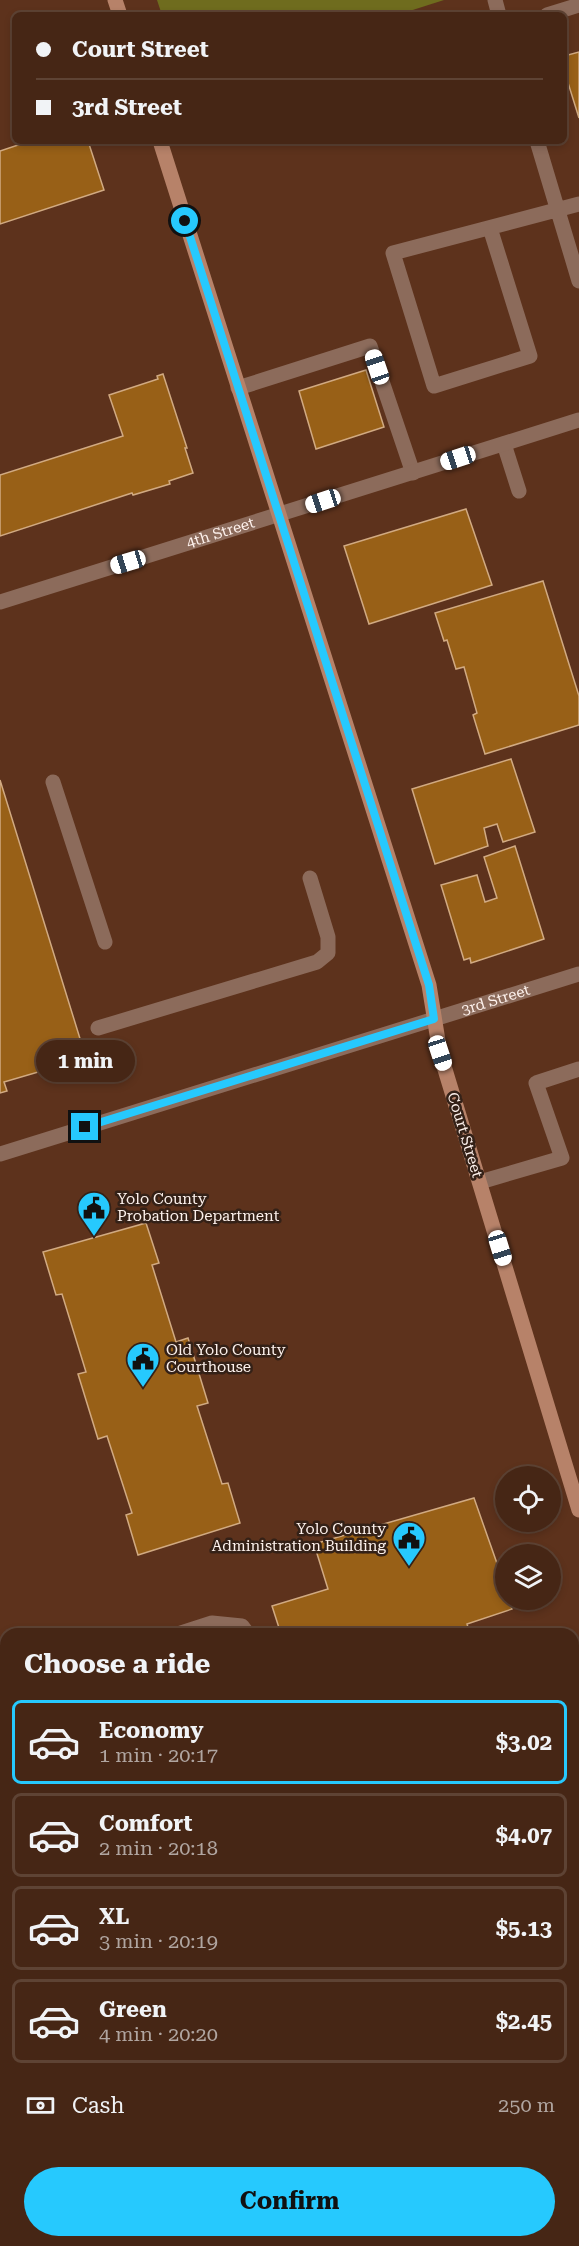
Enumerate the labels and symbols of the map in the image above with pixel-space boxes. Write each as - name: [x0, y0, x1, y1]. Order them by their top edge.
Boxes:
- route start: [171, 207, 198, 234]
- car: [363, 347, 391, 387]
- car: [438, 444, 478, 472]
- car: [303, 487, 343, 515]
- street label: 4th Street: [184, 513, 257, 552]
- car: [108, 548, 148, 576]
- street label: 3rd Street: [459, 981, 533, 1019]
- car: [426, 1033, 454, 1073]
- callout: 1 min: [36, 1040, 134, 1082]
- street label: Court Street: [443, 1090, 487, 1180]
- route end: [71, 1113, 98, 1140]
- public building icon: Yolo County Probation Department: [76, 1190, 112, 1237]
- place label: Yolo County Probation Department: [117, 1190, 280, 1225]
- car: [486, 1228, 514, 1268]
- public building icon: Old Yolo County Courthouse: [125, 1341, 161, 1388]
- place label: Old Yolo County Courthouse: [166, 1341, 286, 1376]
- place label: Yolo County Administration Building: [212, 1520, 386, 1555]
- public building icon: Yolo County Administration Building: [391, 1520, 427, 1567]

